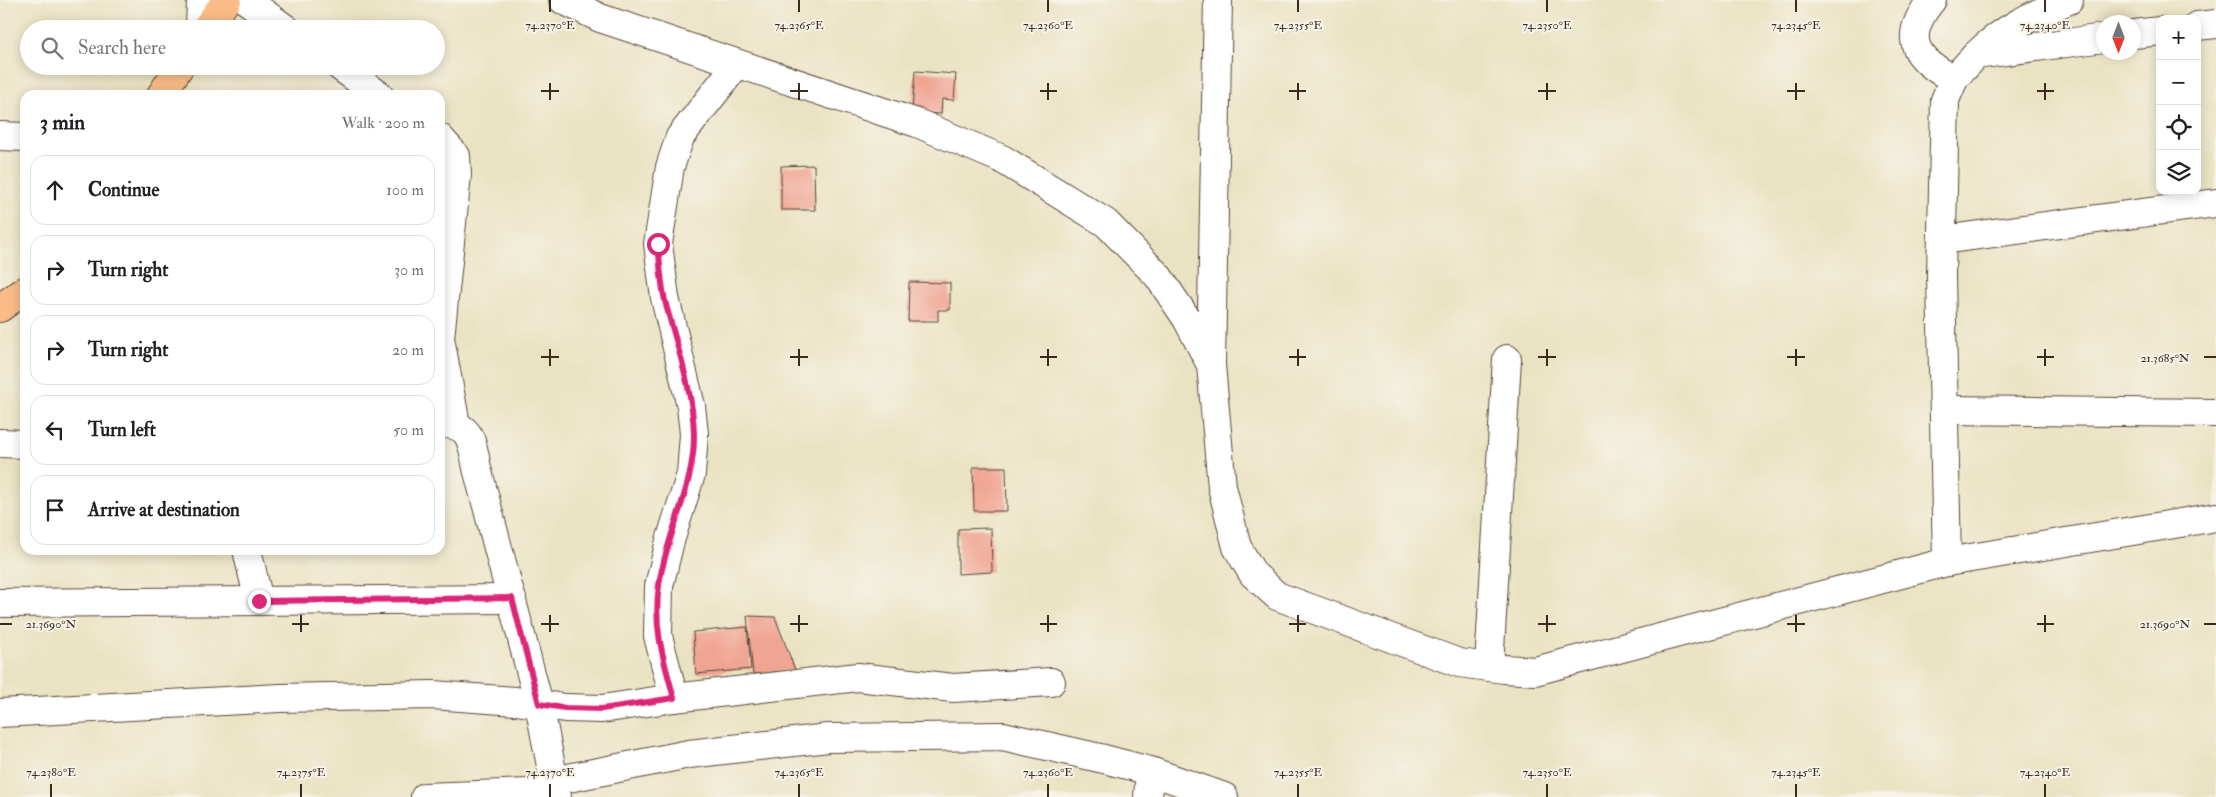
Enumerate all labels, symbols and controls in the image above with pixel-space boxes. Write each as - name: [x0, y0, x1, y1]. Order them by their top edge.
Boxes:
- north arrow: [2096, 15, 2141, 60]
- map controls: [2156, 15, 2201, 195]
- button: +: [2156, 15, 2201, 60]
- text: 74.2370°E: [525, 18, 575, 33]
- text: 74.2365°E: [774, 18, 824, 33]
- text: 74.2360°E: [1023, 18, 1073, 33]
- text: 74.2355°E: [1274, 18, 1323, 33]
- text: 74.2350°E: [1522, 18, 1572, 33]
- text: 74.2345°E: [1771, 18, 1821, 33]
- text: 74.2340°E: [2020, 18, 2071, 33]
- search box: [20, 20, 445, 75]
- icon: search: [38, 34, 66, 62]
- text: Search here: [78, 36, 166, 60]
- button: −: [2156, 60, 2201, 105]
- button: locate: [2156, 105, 2201, 150]
- text: 3 min: [40, 109, 85, 136]
- text: Walk · 200 m: [342, 113, 425, 133]
- button: layers: [2156, 150, 2201, 195]
- icon: ahead: [41, 176, 69, 204]
- text: Continue: [88, 178, 159, 202]
- text: 100 m: [386, 180, 424, 200]
- route start: [647, 233, 670, 256]
- icon: right: [41, 256, 69, 284]
- text: Turn right: [88, 258, 168, 282]
- text: 30 m: [394, 260, 424, 280]
- icon: right: [41, 336, 69, 364]
- text: Turn right: [88, 338, 168, 362]
- text: 20 m: [392, 340, 424, 360]
- text: 21.3685°N: [2140, 351, 2190, 366]
- icon: left: [41, 416, 69, 444]
- text: Turn left: [88, 418, 156, 442]
- text: 50 m: [393, 420, 424, 440]
- icon: arrive: [41, 496, 69, 524]
- text: Arrive at destination: [88, 498, 240, 522]
- route end: [248, 590, 271, 613]
- text: 21.3690°N: [26, 617, 77, 632]
- text: 21.3690°N: [2140, 617, 2191, 632]
- text: 74.2380°E: [26, 765, 76, 780]
- text: 74.2375°E: [277, 765, 326, 780]
- text: 74.2370°E: [525, 765, 575, 780]
- text: 74.2365°E: [774, 765, 824, 780]
- text: 74.2360°E: [1023, 765, 1073, 780]
- text: 74.2355°E: [1274, 765, 1323, 780]
- text: 74.2350°E: [1522, 765, 1572, 780]
- text: 74.2345°E: [1771, 765, 1821, 780]
- text: 74.2340°E: [2020, 765, 2071, 780]

